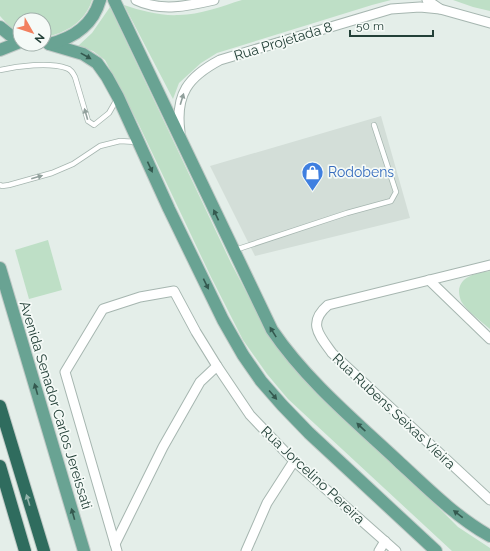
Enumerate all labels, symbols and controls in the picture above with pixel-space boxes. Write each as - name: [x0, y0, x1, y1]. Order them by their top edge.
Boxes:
- north arrow: [12, 12, 52, 52]
- scale bar: [350, 12, 433, 38]
- street label: Rua Projetada 8: [232, 18, 334, 64]
- text: 50 m: [356, 19, 384, 33]
- text: N: [32, 31, 47, 45]
- one-way arrow: [80, 53, 92, 59]
- one-way arrow: [179, 92, 185, 104]
- one-way arrow: [83, 107, 89, 119]
- shop icon: Rodobens: [300, 159, 326, 192]
- one-way arrow: [147, 161, 153, 172]
- place label: Rodobens: [328, 164, 394, 180]
- one-way arrow: [32, 174, 44, 180]
- one-way arrow: [213, 209, 219, 221]
- one-way arrow: [203, 278, 209, 290]
- street label: Avenida Senador Carlos Jereissati: [17, 299, 95, 511]
- one-way arrow: [270, 326, 277, 338]
- street label: Rua Rubens Seixas Vieira: [329, 350, 459, 472]
- one-way arrow: [33, 383, 39, 395]
- one-way arrow: [268, 390, 277, 399]
- one-way arrow: [356, 422, 366, 432]
- street label: Rua Jorcelino Pereira: [258, 423, 368, 527]
- one-way arrow: [25, 494, 31, 506]
- one-way arrow: [70, 507, 76, 519]
- one-way arrow: [453, 509, 464, 518]

